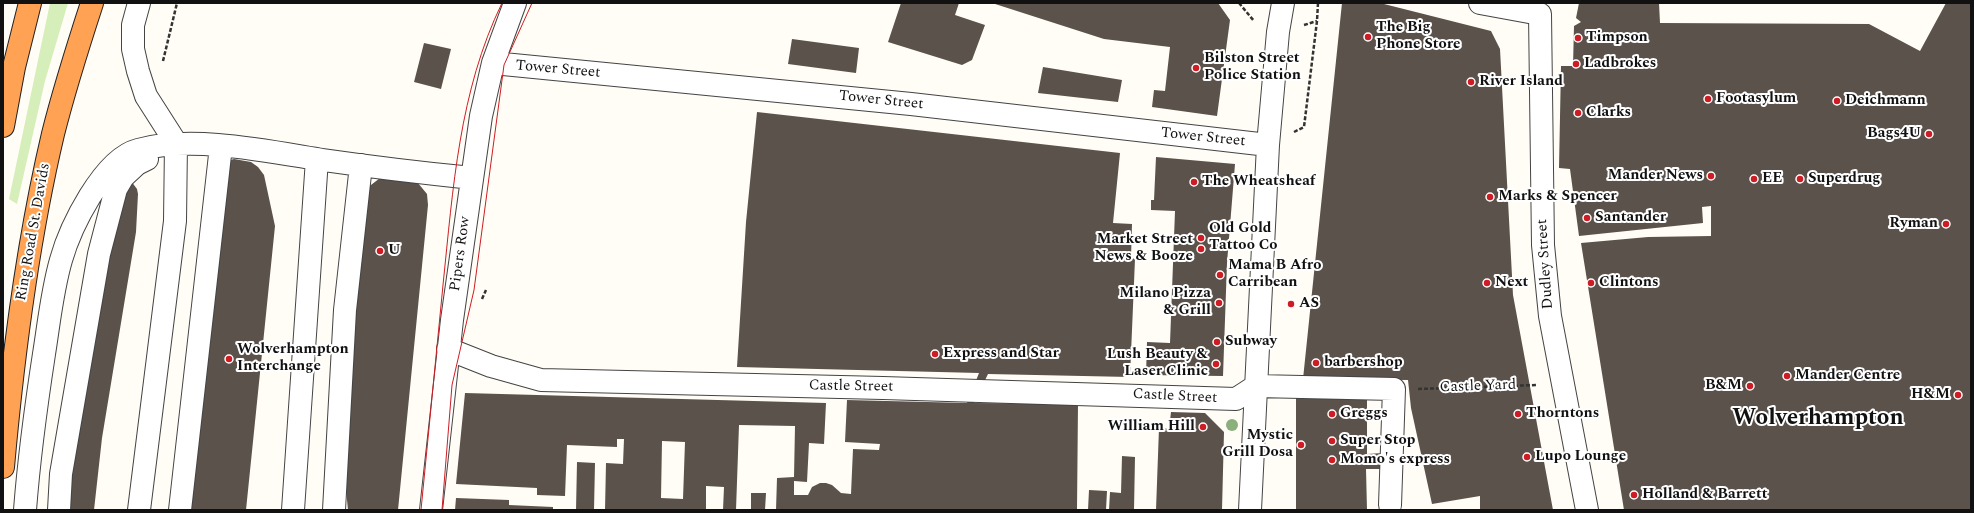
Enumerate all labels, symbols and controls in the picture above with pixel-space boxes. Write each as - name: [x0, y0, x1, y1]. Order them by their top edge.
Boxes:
- place label: The Big Phone Store: [1376, 19, 1461, 54]
- place label: Timpson: [1586, 29, 1648, 47]
- marker: The Big Phone Store: [1363, 32, 1373, 42]
- marker: Timpson: [1573, 33, 1583, 43]
- place label: Bilston Street Police Station: [1204, 50, 1301, 85]
- place label: Ladbrokes: [1584, 55, 1656, 73]
- street label: Tower Street: [515, 57, 601, 83]
- marker: Ladbrokes: [1571, 59, 1581, 69]
- marker: Bilston Street Police Station: [1191, 63, 1201, 73]
- place label: River Island: [1479, 73, 1563, 91]
- marker: River Island: [1466, 77, 1476, 87]
- street label: Tower Street: [838, 88, 924, 114]
- place label: Footasylum: [1716, 90, 1796, 108]
- place label: Deichmann: [1845, 92, 1926, 110]
- marker: Footasylum: [1703, 94, 1713, 104]
- marker: Deichmann: [1832, 96, 1842, 106]
- place label: Clarks: [1586, 104, 1631, 122]
- marker: Clarks: [1573, 108, 1583, 118]
- street label: Tower Street: [1160, 125, 1246, 151]
- place label: Bags4U: [1867, 125, 1921, 143]
- marker: Bags4U: [1924, 129, 1934, 139]
- street label: Ring Road St. Davids: [13, 162, 55, 302]
- place label: Mander News: [1608, 167, 1703, 185]
- place label: EE: [1762, 170, 1782, 188]
- place label: Superdrug: [1808, 170, 1880, 188]
- marker: Mander News: [1706, 171, 1716, 181]
- place label: The Wheatsheaf: [1202, 173, 1315, 191]
- marker: EE: [1749, 174, 1759, 184]
- marker: Superdrug: [1795, 174, 1805, 184]
- marker: The Wheatsheaf: [1189, 177, 1199, 187]
- place label: Marks & Spencer: [1498, 188, 1617, 206]
- marker: Marks & Spencer: [1485, 192, 1495, 202]
- place label: Santander: [1595, 209, 1666, 227]
- marker: Santander: [1582, 213, 1592, 223]
- street label: Pipers Row: [447, 215, 475, 293]
- place label: Ryman: [1889, 215, 1938, 233]
- street label: Dudley Street: [1534, 218, 1558, 310]
- marker: Ryman: [1941, 219, 1951, 229]
- place label: Old Gold Tattoo Co: [1209, 220, 1278, 255]
- place label: Market Street News & Booze: [1095, 231, 1193, 266]
- marker: Old Gold Tattoo Co: [1196, 233, 1206, 243]
- place label: U: [388, 242, 401, 260]
- marker: Market Street News & Booze: [1196, 244, 1206, 254]
- marker: U: [375, 246, 385, 256]
- place label: Mama B Afro Carribean: [1228, 257, 1321, 292]
- marker: Mama B Afro Carribean: [1215, 270, 1225, 280]
- place label: Next: [1495, 274, 1528, 292]
- place label: Clintons: [1599, 274, 1659, 292]
- marker: Next: [1482, 278, 1492, 288]
- marker: Clintons: [1586, 278, 1596, 288]
- place label: Milano Pizza & Grill: [1119, 285, 1211, 320]
- place label: AS: [1299, 295, 1319, 313]
- marker: Milano Pizza & Grill: [1214, 298, 1224, 308]
- marker: AS: [1286, 299, 1296, 309]
- place label: Subway: [1225, 333, 1277, 351]
- marker: Subway: [1212, 337, 1222, 347]
- place label: Wolverhampton Interchange: [237, 341, 349, 376]
- place label: Express and Star: [943, 345, 1059, 363]
- place label: Lush Beauty & Laser Clinic: [1107, 346, 1208, 381]
- marker: Express and Star: [930, 349, 940, 359]
- marker: Wolverhampton Interchange: [224, 354, 234, 364]
- place label: barbershop: [1324, 354, 1402, 372]
- marker: barbershop: [1311, 358, 1321, 368]
- marker: Lush Beauty & Laser Clinic: [1211, 359, 1221, 369]
- place label: Mander Centre: [1795, 367, 1900, 385]
- marker: Mander Centre: [1782, 371, 1792, 381]
- street label: Castle Street: [809, 377, 893, 397]
- street label: Castle Yard: [1439, 377, 1517, 397]
- place label: B&M: [1705, 377, 1742, 395]
- marker: B&M: [1745, 381, 1755, 391]
- street label: Castle Street: [1132, 386, 1218, 408]
- place label: H&M: [1911, 386, 1950, 404]
- marker: H&M: [1953, 390, 1963, 400]
- place label: Greggs: [1340, 405, 1388, 423]
- place label: Thorntons: [1526, 405, 1599, 423]
- district label: Wolverhampton: [1732, 405, 1904, 433]
- marker: Greggs: [1327, 409, 1337, 419]
- marker: Thorntons: [1513, 409, 1523, 419]
- place label: William Hill: [1107, 418, 1195, 436]
- marker: William Hill: [1198, 422, 1208, 432]
- place label: Mystic Grill Dosa: [1222, 427, 1293, 462]
- place label: Super Stop: [1340, 432, 1415, 450]
- marker: Super Stop: [1327, 436, 1337, 446]
- marker: Mystic Grill Dosa: [1296, 440, 1306, 450]
- place label: Lupo Lounge: [1535, 448, 1626, 466]
- place label: Momo's express: [1340, 451, 1450, 469]
- marker: Lupo Lounge: [1522, 452, 1532, 462]
- marker: Momo's express: [1327, 455, 1337, 465]
- place label: Holland & Barrett: [1642, 486, 1768, 504]
- marker: Holland & Barrett: [1629, 490, 1639, 500]

